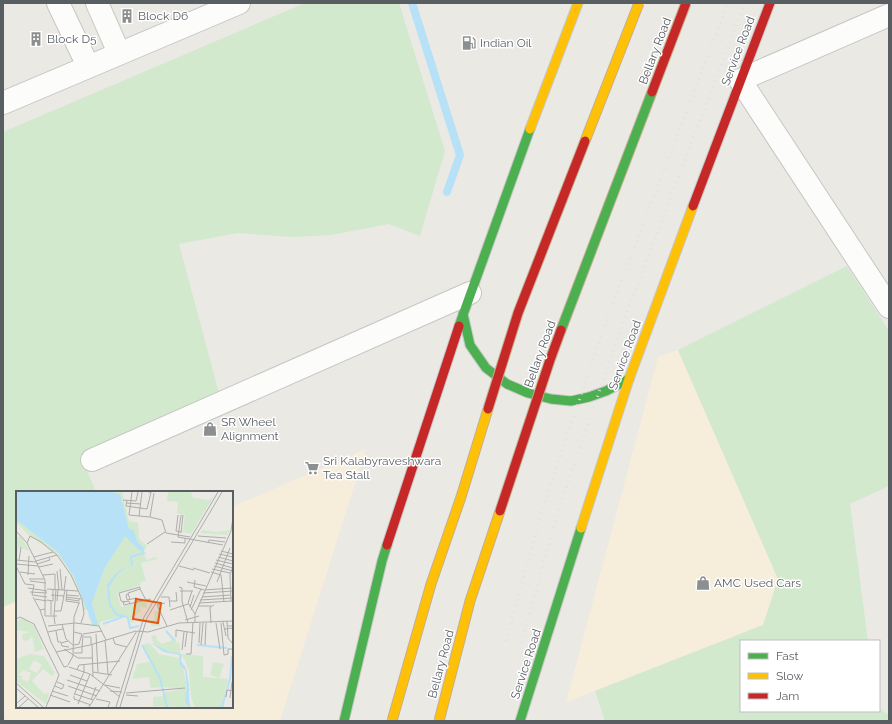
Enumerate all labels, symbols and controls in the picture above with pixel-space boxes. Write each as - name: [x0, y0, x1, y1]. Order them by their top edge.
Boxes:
- building icon: Block D6: [119, 8, 135, 24]
- place label: Block D6: [138, 9, 188, 23]
- street label: Service Road: [718, 14, 758, 88]
- street label: Bellary Road: [636, 16, 674, 86]
- building icon: Block D5: [28, 31, 44, 47]
- place label: Block D5: [47, 32, 97, 46]
- fuel station icon: Indian Oil: [461, 35, 477, 51]
- place label: Indian Oil: [480, 36, 532, 50]
- street label: Service Road: [606, 318, 644, 392]
- street label: Bellary Road: [521, 319, 559, 389]
- place label: SR Wheel Alignment: [221, 415, 278, 443]
- shop icon: SR Wheel Alignment: [202, 421, 218, 437]
- place label: Sri Kalabyraveshwara Tea Stall: [323, 454, 441, 482]
- supermarket icon: Sri Kalabyraveshwara Tea Stall: [304, 460, 320, 476]
- inset map: [16, 491, 233, 708]
- shop icon: AMC Used Cars: [695, 575, 711, 591]
- place label: AMC Used Cars: [714, 576, 801, 590]
- street label: Service Road: [508, 627, 544, 701]
- street label: Bellary Road: [425, 628, 457, 700]
- legend: [740, 640, 880, 712]
- text: Fast: [776, 649, 799, 663]
- text: Slow: [776, 669, 803, 683]
- text: Jam: [776, 689, 799, 703]

